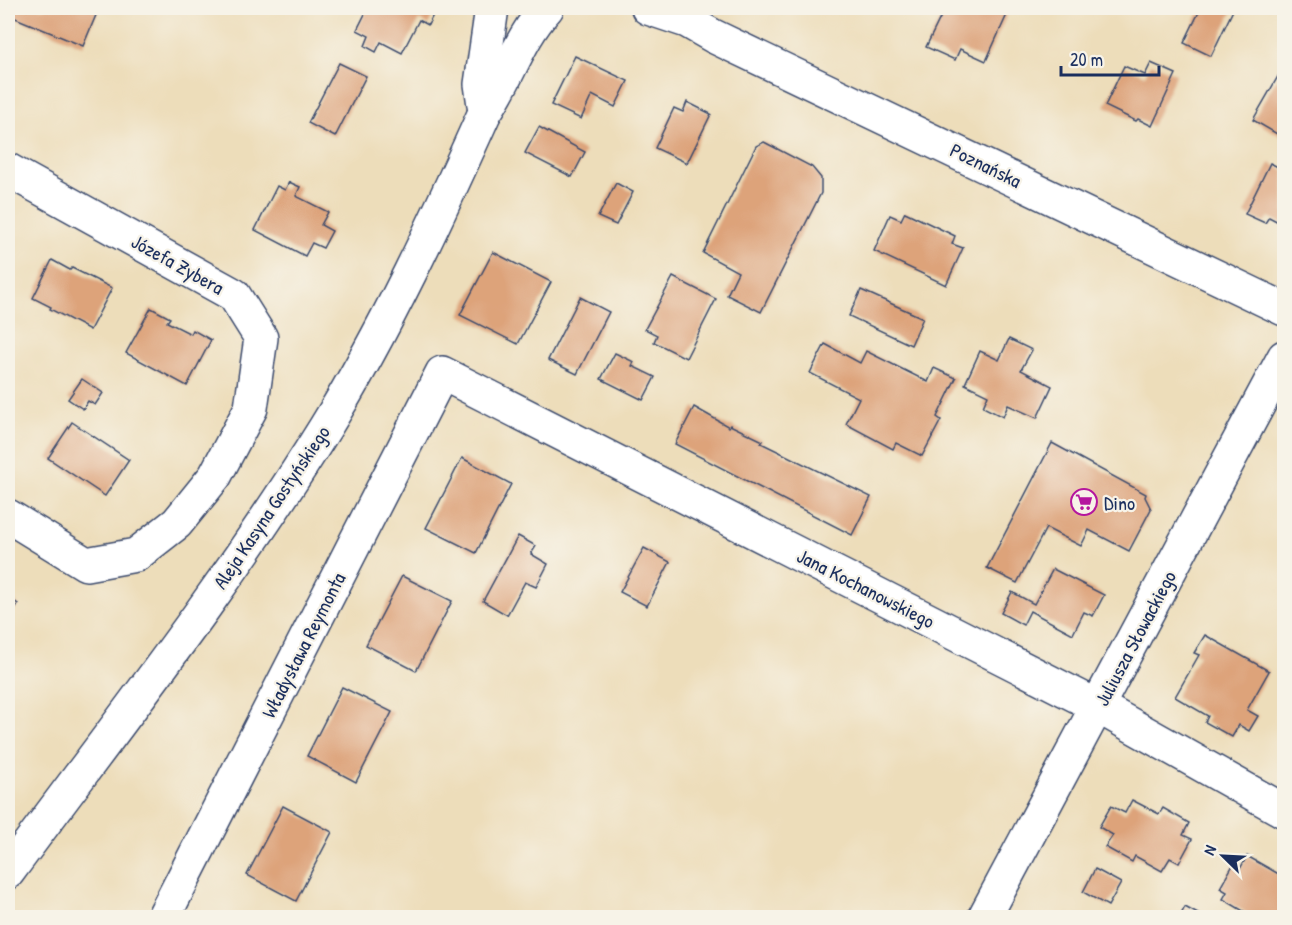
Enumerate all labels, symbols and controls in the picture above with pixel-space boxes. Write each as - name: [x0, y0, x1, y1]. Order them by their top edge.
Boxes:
- scale bar: [1061, 39, 1158, 77]
- text: 20 m: [1070, 47, 1103, 72]
- street label: Poznańska: [946, 136, 1026, 194]
- street label: Józefa Zybera: [127, 227, 229, 301]
- street label: Aleja Kasyna Gostyńskiego: [206, 420, 336, 594]
- supermarket icon: Dino: [1069, 487, 1099, 517]
- place label: Dino: [1104, 489, 1135, 516]
- street label: Jana Kochanowskiego: [793, 542, 939, 634]
- street label: Juliusza Słowackiego: [1088, 566, 1182, 710]
- street label: Władysława Reymonta: [255, 568, 351, 722]
- north arrow: [1193, 826, 1253, 886]
- text: N: [1198, 841, 1221, 858]

